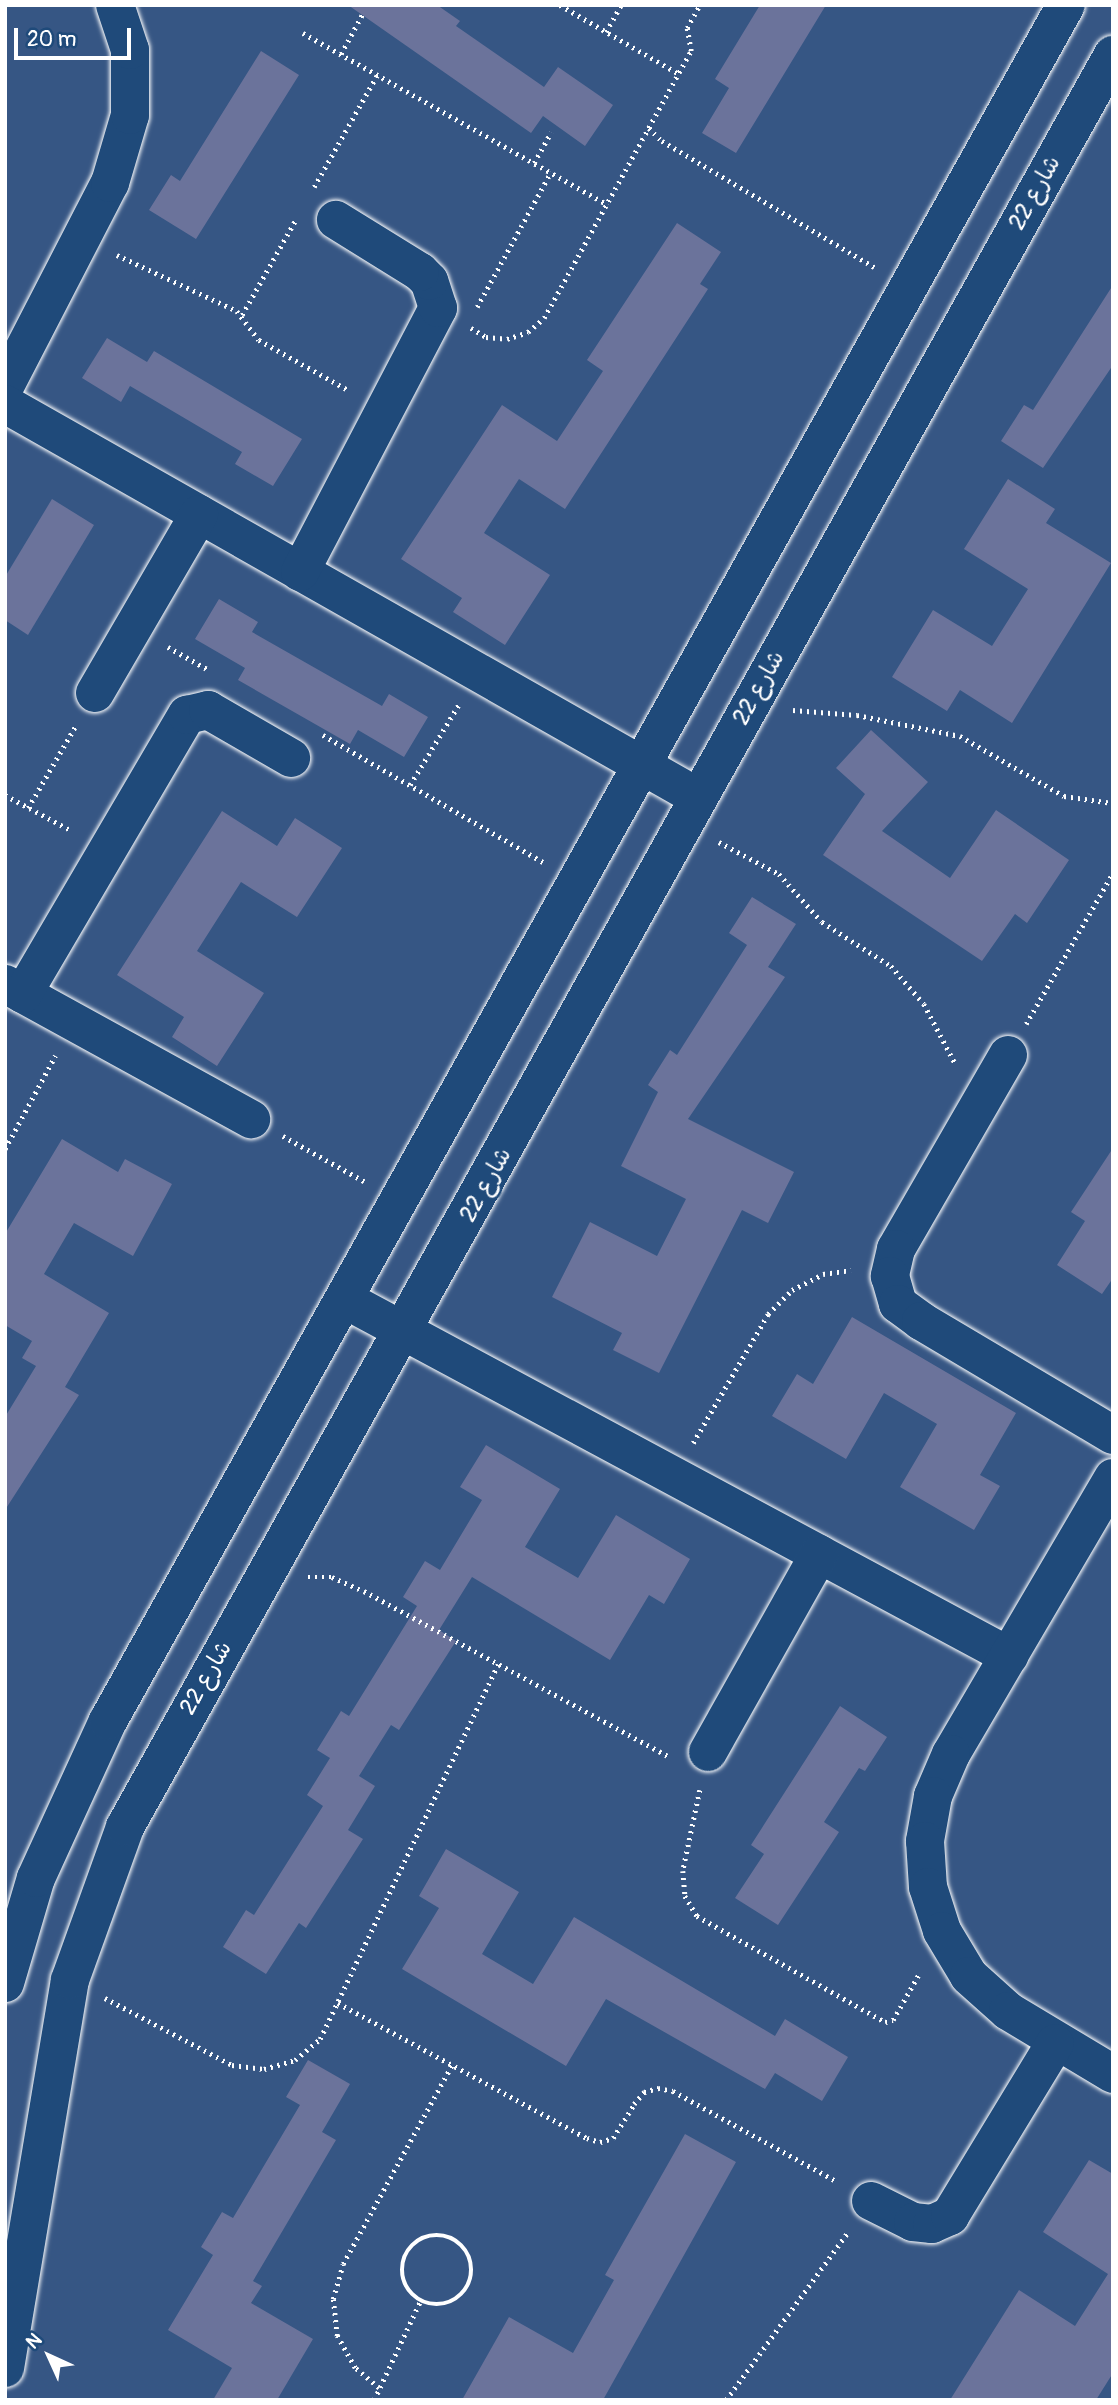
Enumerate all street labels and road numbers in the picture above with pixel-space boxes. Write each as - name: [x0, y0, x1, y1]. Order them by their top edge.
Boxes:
- street label: شارع 22: [1003, 151, 1067, 235]
- street label: شارع 22: [727, 646, 791, 730]
- street label: شارع 22: [454, 1143, 518, 1227]
- street label: شارع 22: [174, 1636, 238, 1720]

